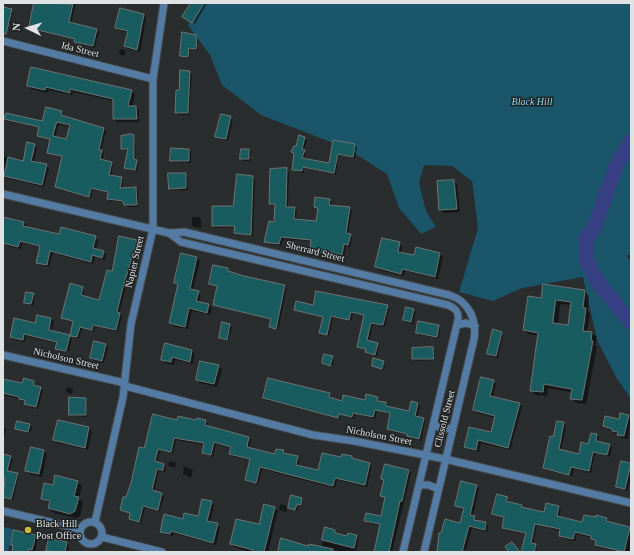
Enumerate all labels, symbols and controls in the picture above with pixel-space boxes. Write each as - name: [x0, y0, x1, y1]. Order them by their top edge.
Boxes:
- north arrow: [8, 8, 48, 48]
- text: N: [10, 22, 22, 31]
- street label: Ida Street: [60, 40, 100, 60]
- park label: Black Hill: [512, 96, 552, 108]
- street label: Napier Street: [123, 235, 147, 289]
- street label: Sherrard Street: [284, 239, 346, 265]
- street label: Nicholson Street: [32, 346, 100, 372]
- street label: Clissold Street: [432, 389, 458, 449]
- street label: Nicholson Street: [345, 424, 413, 448]
- place label: Black Hill Post Office: [36, 518, 81, 542]
- marker: Black Hill Post Office: [23, 525, 33, 535]

